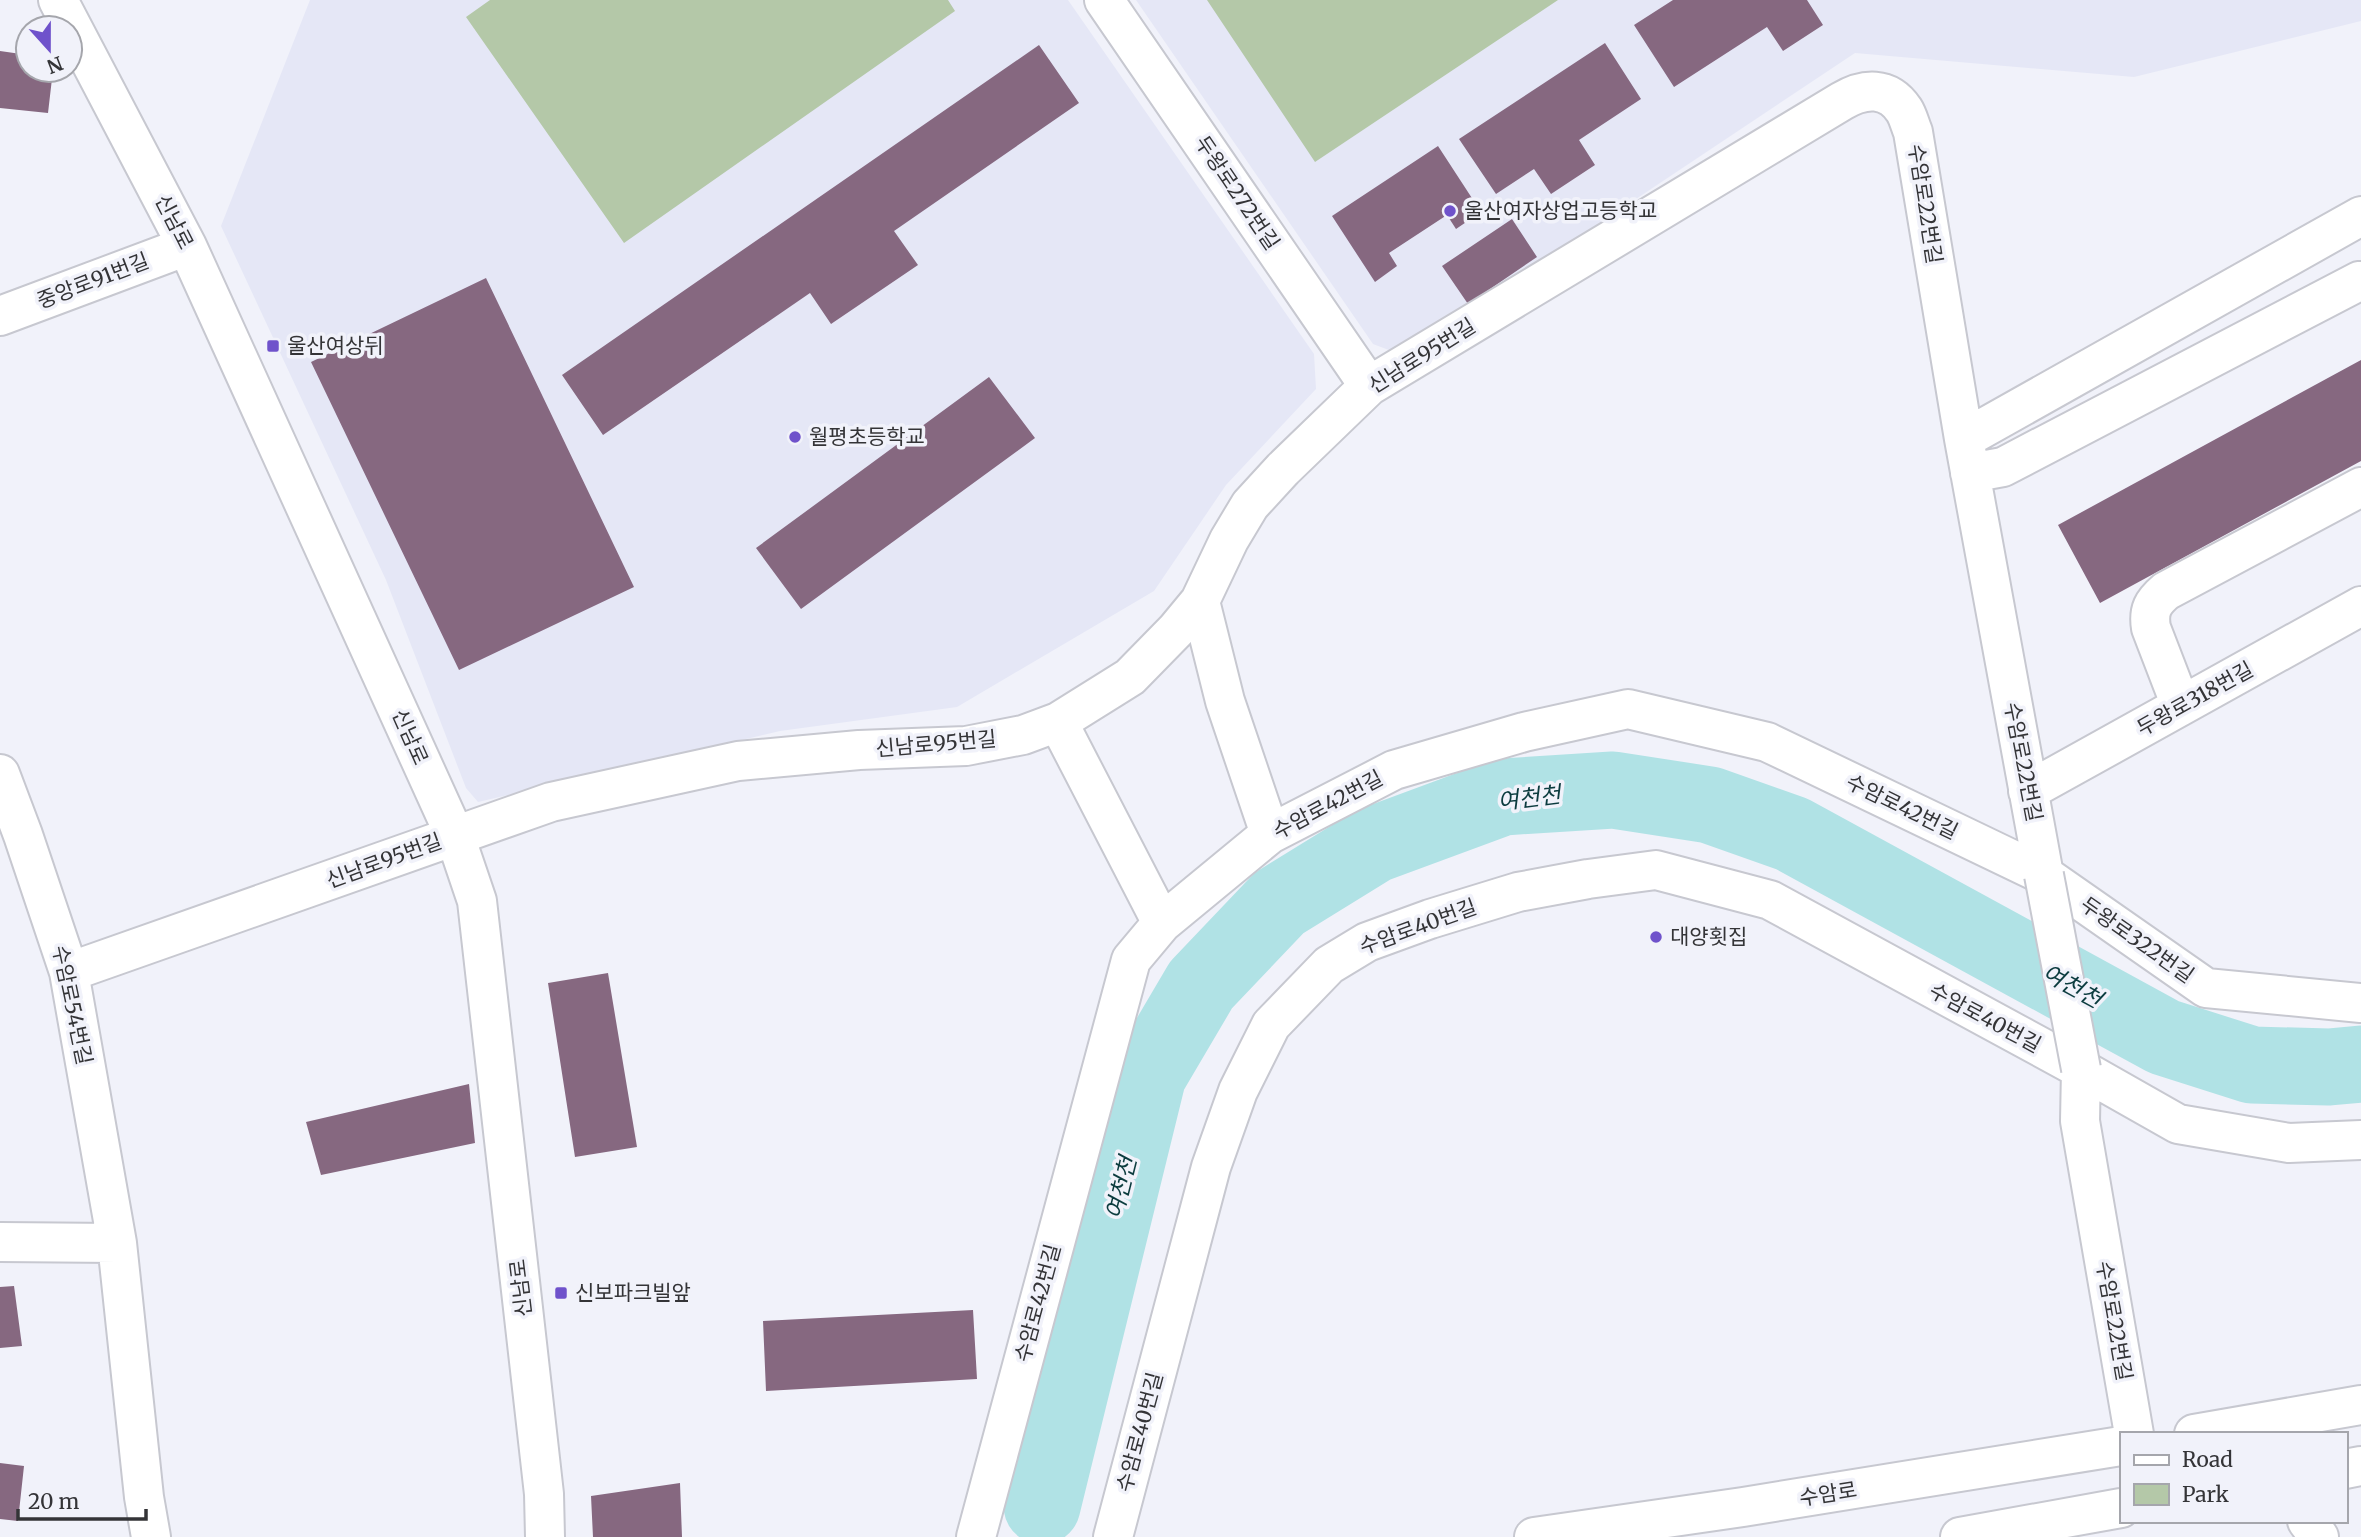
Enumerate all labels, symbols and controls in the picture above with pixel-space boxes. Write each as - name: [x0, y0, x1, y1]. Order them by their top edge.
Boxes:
- north arrow: [14, 14, 84, 84]
- text: N: [44, 51, 66, 79]
- street label: 두왕로272번길: [1189, 130, 1286, 255]
- street label: 수암로22번길: [1903, 142, 1948, 266]
- street label: 신남로: [149, 190, 200, 254]
- place label: 울산여자상업고등학교: [1464, 197, 1657, 224]
- marker: 울산여자상업고등학교: [1442, 203, 1458, 219]
- street label: 중앙로91번길: [33, 247, 153, 314]
- street label: 신남로95번길: [1363, 312, 1480, 399]
- place label: 울산여상뒤: [287, 332, 384, 359]
- marker: 울산여상뒤: [265, 338, 281, 354]
- place label: 월평초등학교: [809, 423, 925, 450]
- marker: 월평초등학교: [787, 429, 803, 445]
- street label: 두왕로318번길: [2132, 655, 2258, 742]
- street label: 수암로22번길: [1999, 700, 2048, 824]
- street label: 신남로: [386, 705, 435, 769]
- street label: 신남로95번길: [874, 725, 997, 762]
- street label: 수암로42번길: [1268, 764, 1388, 845]
- street label: 수암로42번길: [1842, 768, 1963, 845]
- water label: 여천천: [1496, 779, 1565, 816]
- street label: 신남로95번길: [322, 827, 445, 894]
- street label: 두왕로322번길: [2075, 891, 2199, 989]
- street label: 수암로40번길: [1356, 893, 1480, 960]
- place label: 대양횟집: [1670, 923, 1747, 950]
- marker: 대양횟집: [1648, 929, 1664, 945]
- street label: 수암로54번길: [47, 943, 98, 1067]
- water label: 여천천: [2037, 957, 2110, 1015]
- street label: 수암로40번길: [1925, 977, 2046, 1058]
- water label: 여천천: [1099, 1151, 1143, 1222]
- street label: 수암로42번길: [1009, 1241, 1066, 1365]
- street label: 신남로: [504, 1258, 537, 1318]
- street label: 수암로22번길: [2091, 1259, 2138, 1383]
- place label: 신보파크빌앞: [575, 1279, 691, 1306]
- marker: 신보파크빌앞: [553, 1285, 569, 1301]
- street label: 수암로40번길: [1111, 1369, 1168, 1495]
- legend: [2120, 1432, 2347, 1523]
- text: Road: [2182, 1446, 2233, 1473]
- street label: 수암로: [1797, 1476, 1859, 1511]
- scale bar: [18, 1478, 145, 1522]
- text: Park: [2182, 1481, 2229, 1508]
- text: 20 m: [28, 1488, 80, 1515]

